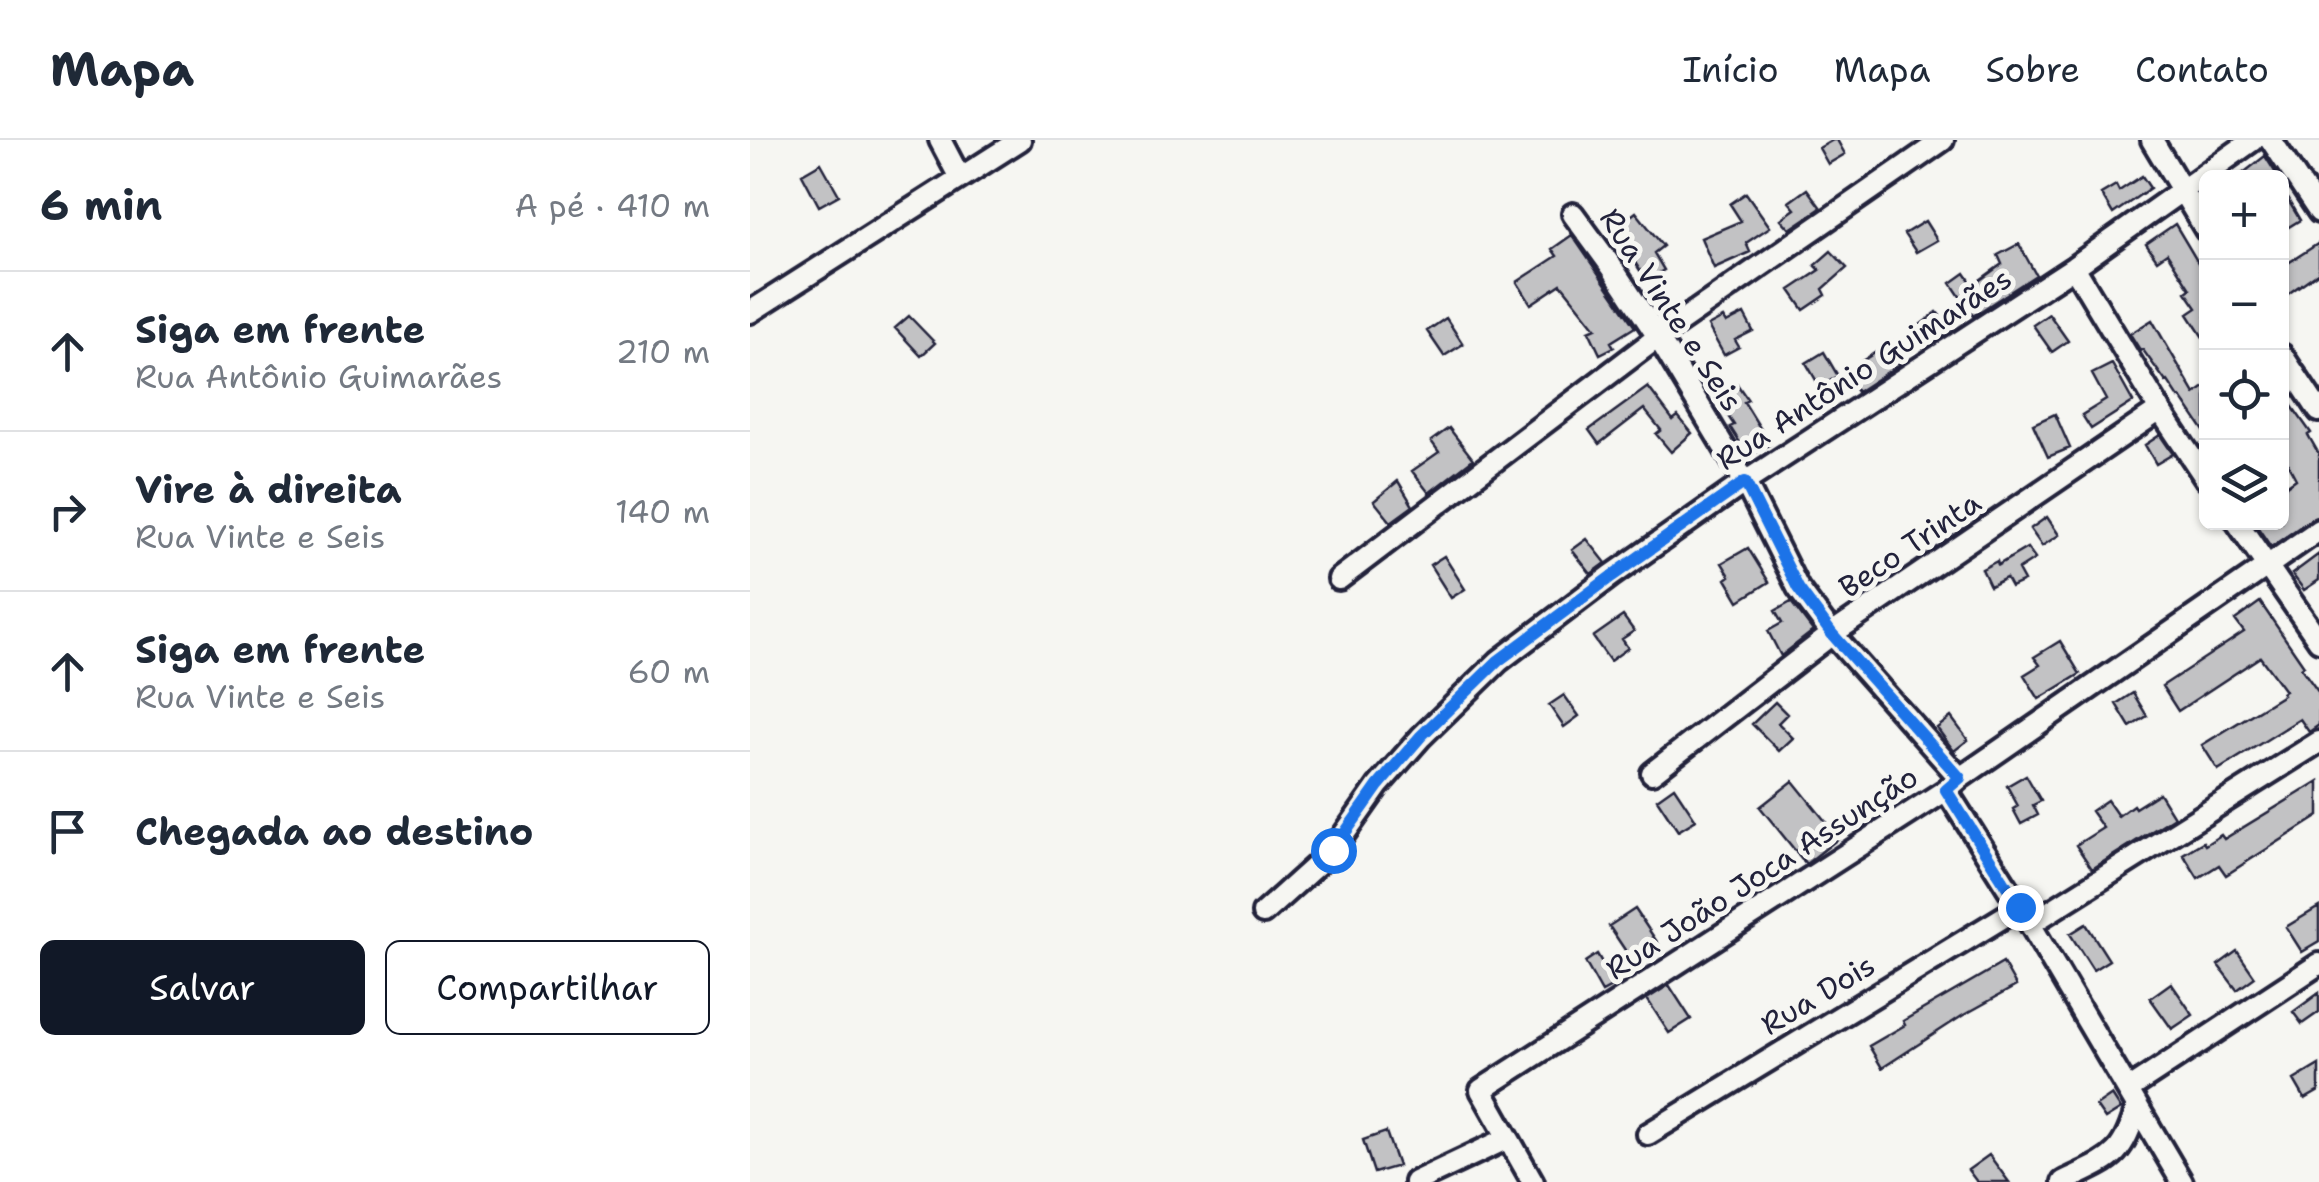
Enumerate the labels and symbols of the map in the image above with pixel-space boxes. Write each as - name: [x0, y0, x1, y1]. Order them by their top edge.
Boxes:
- street label: Rua Vinte e Seis: [1590, 200, 1753, 419]
- street label: Rua Antônio Guimarães: [1708, 258, 2019, 480]
- street label: Beco Trinta: [1831, 482, 1989, 607]
- street label: Rua João Joca Assunção: [1598, 756, 1926, 989]
- route start: [1311, 828, 1357, 874]
- route end: [1998, 885, 2044, 931]
- street label: Rua Dois: [1753, 945, 1882, 1045]

